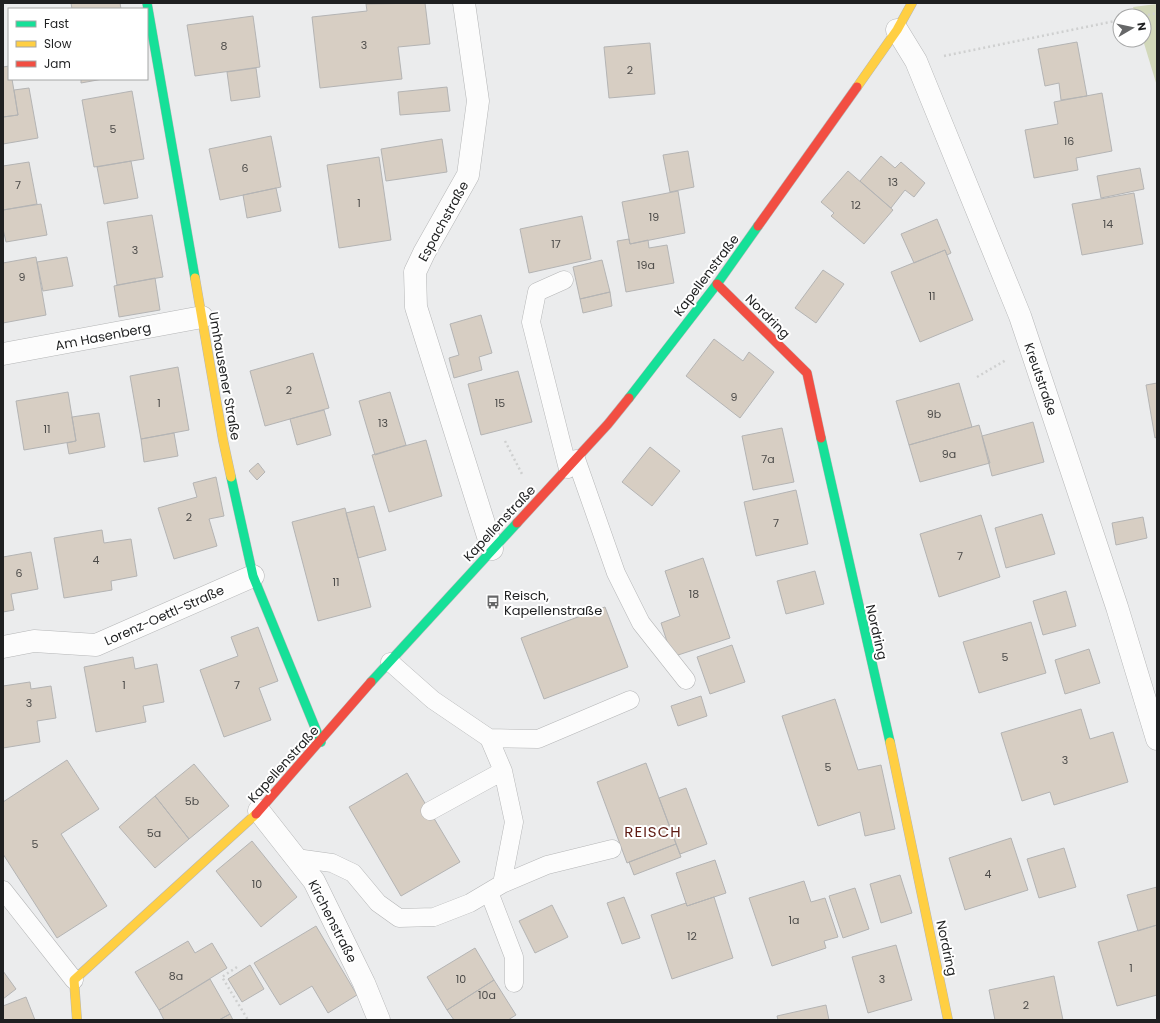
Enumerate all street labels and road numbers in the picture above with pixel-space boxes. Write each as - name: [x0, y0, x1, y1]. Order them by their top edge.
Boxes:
- street label: Espachstraße: [413, 178, 473, 265]
- street label: Kapellenstraße: [669, 230, 744, 320]
- street label: Nordring: [741, 290, 794, 343]
- street label: Umhausener Straße: [204, 310, 245, 442]
- street label: Am Hasenberg: [54, 318, 153, 355]
- street label: Kreutstraße: [1019, 340, 1062, 418]
- street label: Kapellenstraße: [459, 481, 540, 566]
- street label: Lorenz-Oettl-Straße: [101, 580, 227, 650]
- street label: Nordring: [861, 603, 892, 662]
- street label: Kapellenstraße: [243, 721, 323, 807]
- street label: Kirchenstraße: [304, 877, 362, 966]
- street label: Nordring: [931, 919, 962, 978]

